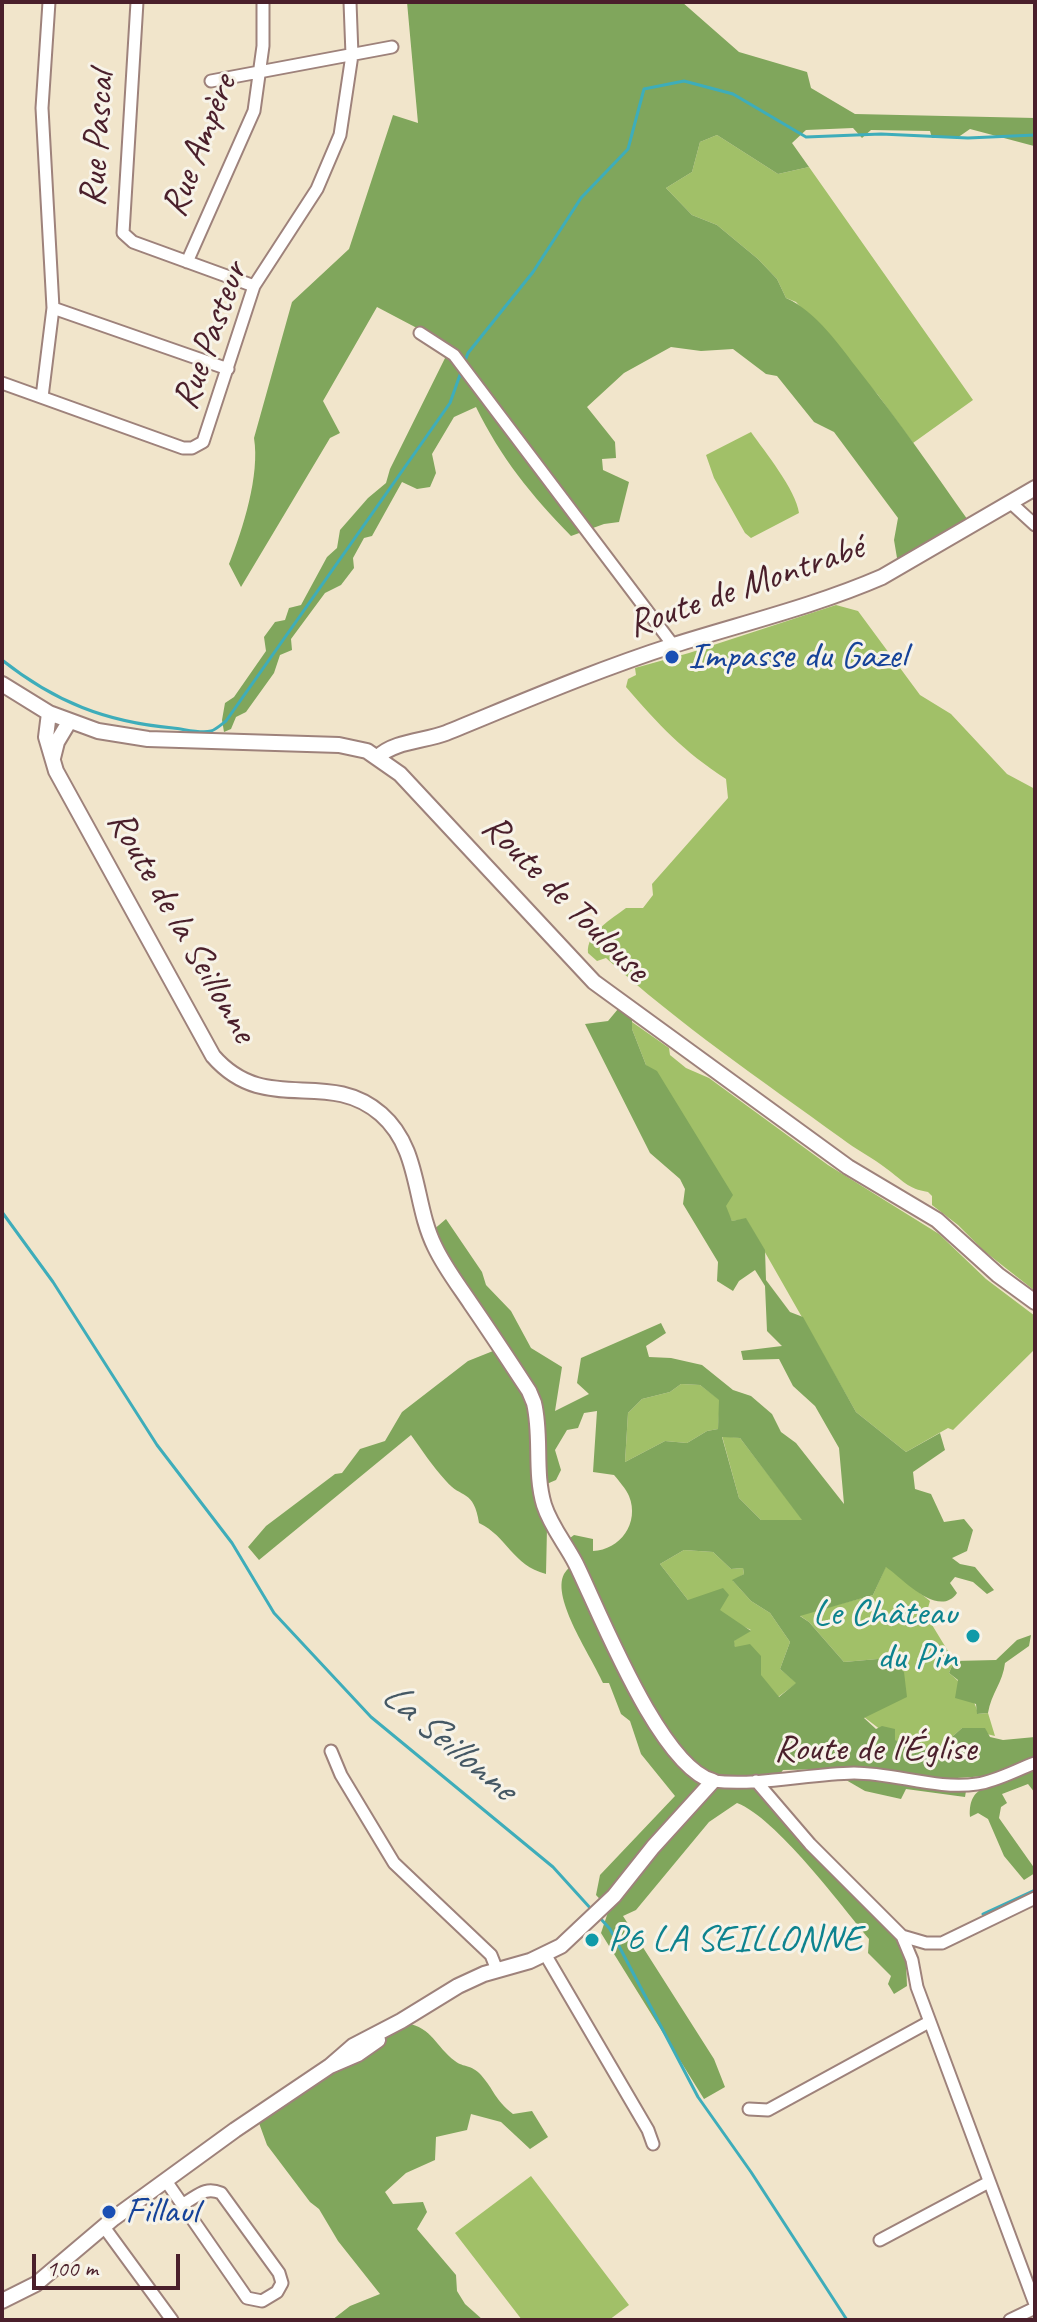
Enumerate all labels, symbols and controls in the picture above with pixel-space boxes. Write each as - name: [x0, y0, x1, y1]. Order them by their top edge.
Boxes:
- street label: Rue Ampère: [152, 69, 248, 223]
- street label: Rue Pascal: [71, 70, 125, 208]
- street label: Rue Pasteur: [163, 256, 259, 416]
- street label: Route de Montrabé: [622, 525, 870, 649]
- place label: Impasse du Gazel: [688, 634, 907, 680]
- marker: Impasse du Gazel: [663, 648, 681, 666]
- street label: Route de la Seillonne: [96, 803, 266, 1051]
- street label: Route de Toulouse: [472, 806, 658, 992]
- place label: Le Château du Pin: [813, 1591, 957, 1680]
- marker: Le Château du Pin: [964, 1627, 982, 1645]
- water label: La Seillonne: [371, 1672, 525, 1812]
- street label: Route de l'Église: [774, 1727, 976, 1773]
- place label: P6 LA SEILLONNE: [608, 1917, 862, 1963]
- marker: P6 LA SEILLONNE: [583, 1931, 601, 1949]
- place label: Fillaul: [125, 2189, 198, 2235]
- marker: Fillaul: [100, 2203, 118, 2221]
- scale bar: [36, 2238, 184, 2288]
- text: 100 m: [46, 2253, 98, 2283]

